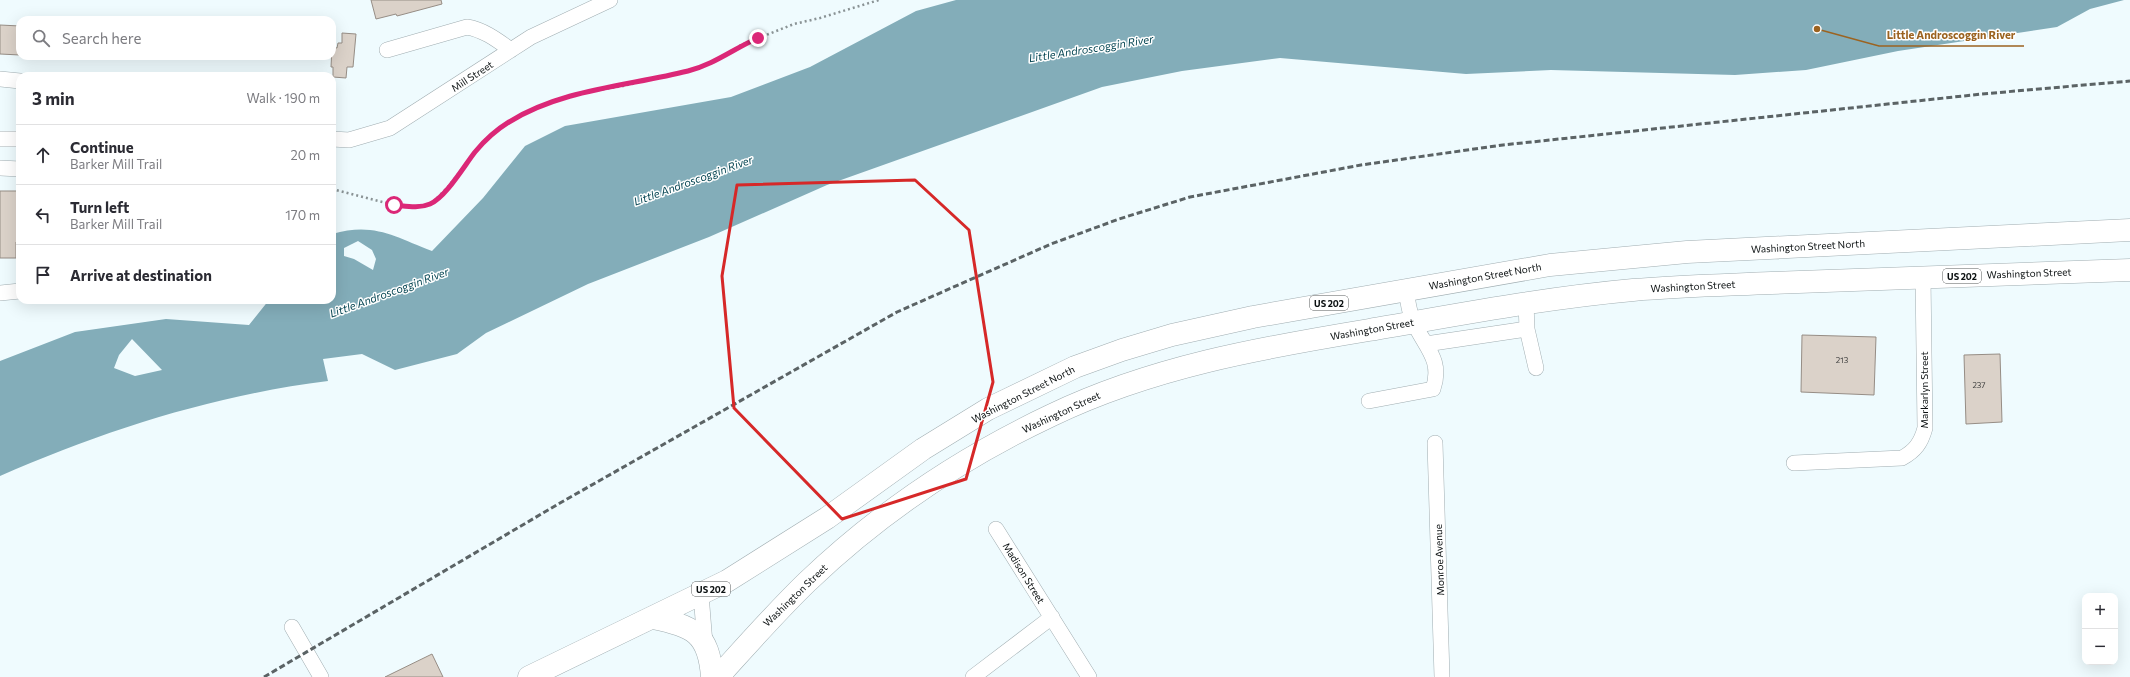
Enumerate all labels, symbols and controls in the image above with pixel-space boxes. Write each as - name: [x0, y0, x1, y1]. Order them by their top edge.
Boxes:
- search box: [16, 16, 336, 60]
- callout: Little Androscoggin River: [1879, 23, 2024, 46]
- icon: search: [30, 27, 52, 49]
- text: Little Androscoggin River: [1887, 28, 2016, 41]
- text: Search here: [62, 29, 141, 47]
- route end: [749, 29, 767, 47]
- water label: Little Androscoggin River: [1028, 32, 1155, 64]
- street label: Mill Street: [449, 58, 495, 94]
- text: 3 min: [32, 88, 75, 109]
- text: Walk · 190 m: [246, 90, 320, 106]
- text: Continue: [70, 138, 134, 156]
- icon: ahead: [32, 144, 54, 166]
- text: 20 m: [291, 147, 320, 163]
- water label: Little Androscoggin River: [632, 152, 755, 208]
- text: Barker Mill Trail: [70, 156, 162, 172]
- route start: [385, 196, 403, 214]
- text: Turn left: [70, 198, 129, 216]
- icon: left: [32, 204, 54, 226]
- text: 170 m: [285, 207, 320, 223]
- text: Barker Mill Trail: [70, 216, 162, 232]
- street label: Washington Street North: [1751, 237, 1865, 255]
- street label: Washington Street North: [1428, 260, 1542, 292]
- icon: arrive: [32, 264, 54, 286]
- water label: Little Androscoggin River: [328, 264, 451, 320]
- text: Arrive at destination: [70, 266, 212, 284]
- street label: Washington Street: [1986, 266, 2072, 280]
- road number: US 202: [1943, 269, 1981, 283]
- street label: Washington Street: [1650, 278, 1736, 294]
- road number: US 202: [1310, 296, 1348, 310]
- street label: Washington Street: [1329, 316, 1415, 342]
- street label: Markarlyn Street: [1918, 352, 1930, 428]
- house number: 213: [1836, 355, 1849, 365]
- street label: Washington Street North: [969, 363, 1077, 425]
- house number: 237: [1972, 380, 1986, 390]
- street label: Washington Street: [1020, 389, 1102, 435]
- street label: Monroe Avenue: [1432, 524, 1446, 596]
- street label: Madison Street: [1000, 540, 1048, 606]
- street label: Washington Street: [760, 561, 830, 629]
- road number: US 202: [692, 582, 730, 596]
- map controls: [2082, 593, 2118, 665]
- button: +: [2082, 593, 2118, 629]
- button: −: [2082, 629, 2118, 665]

